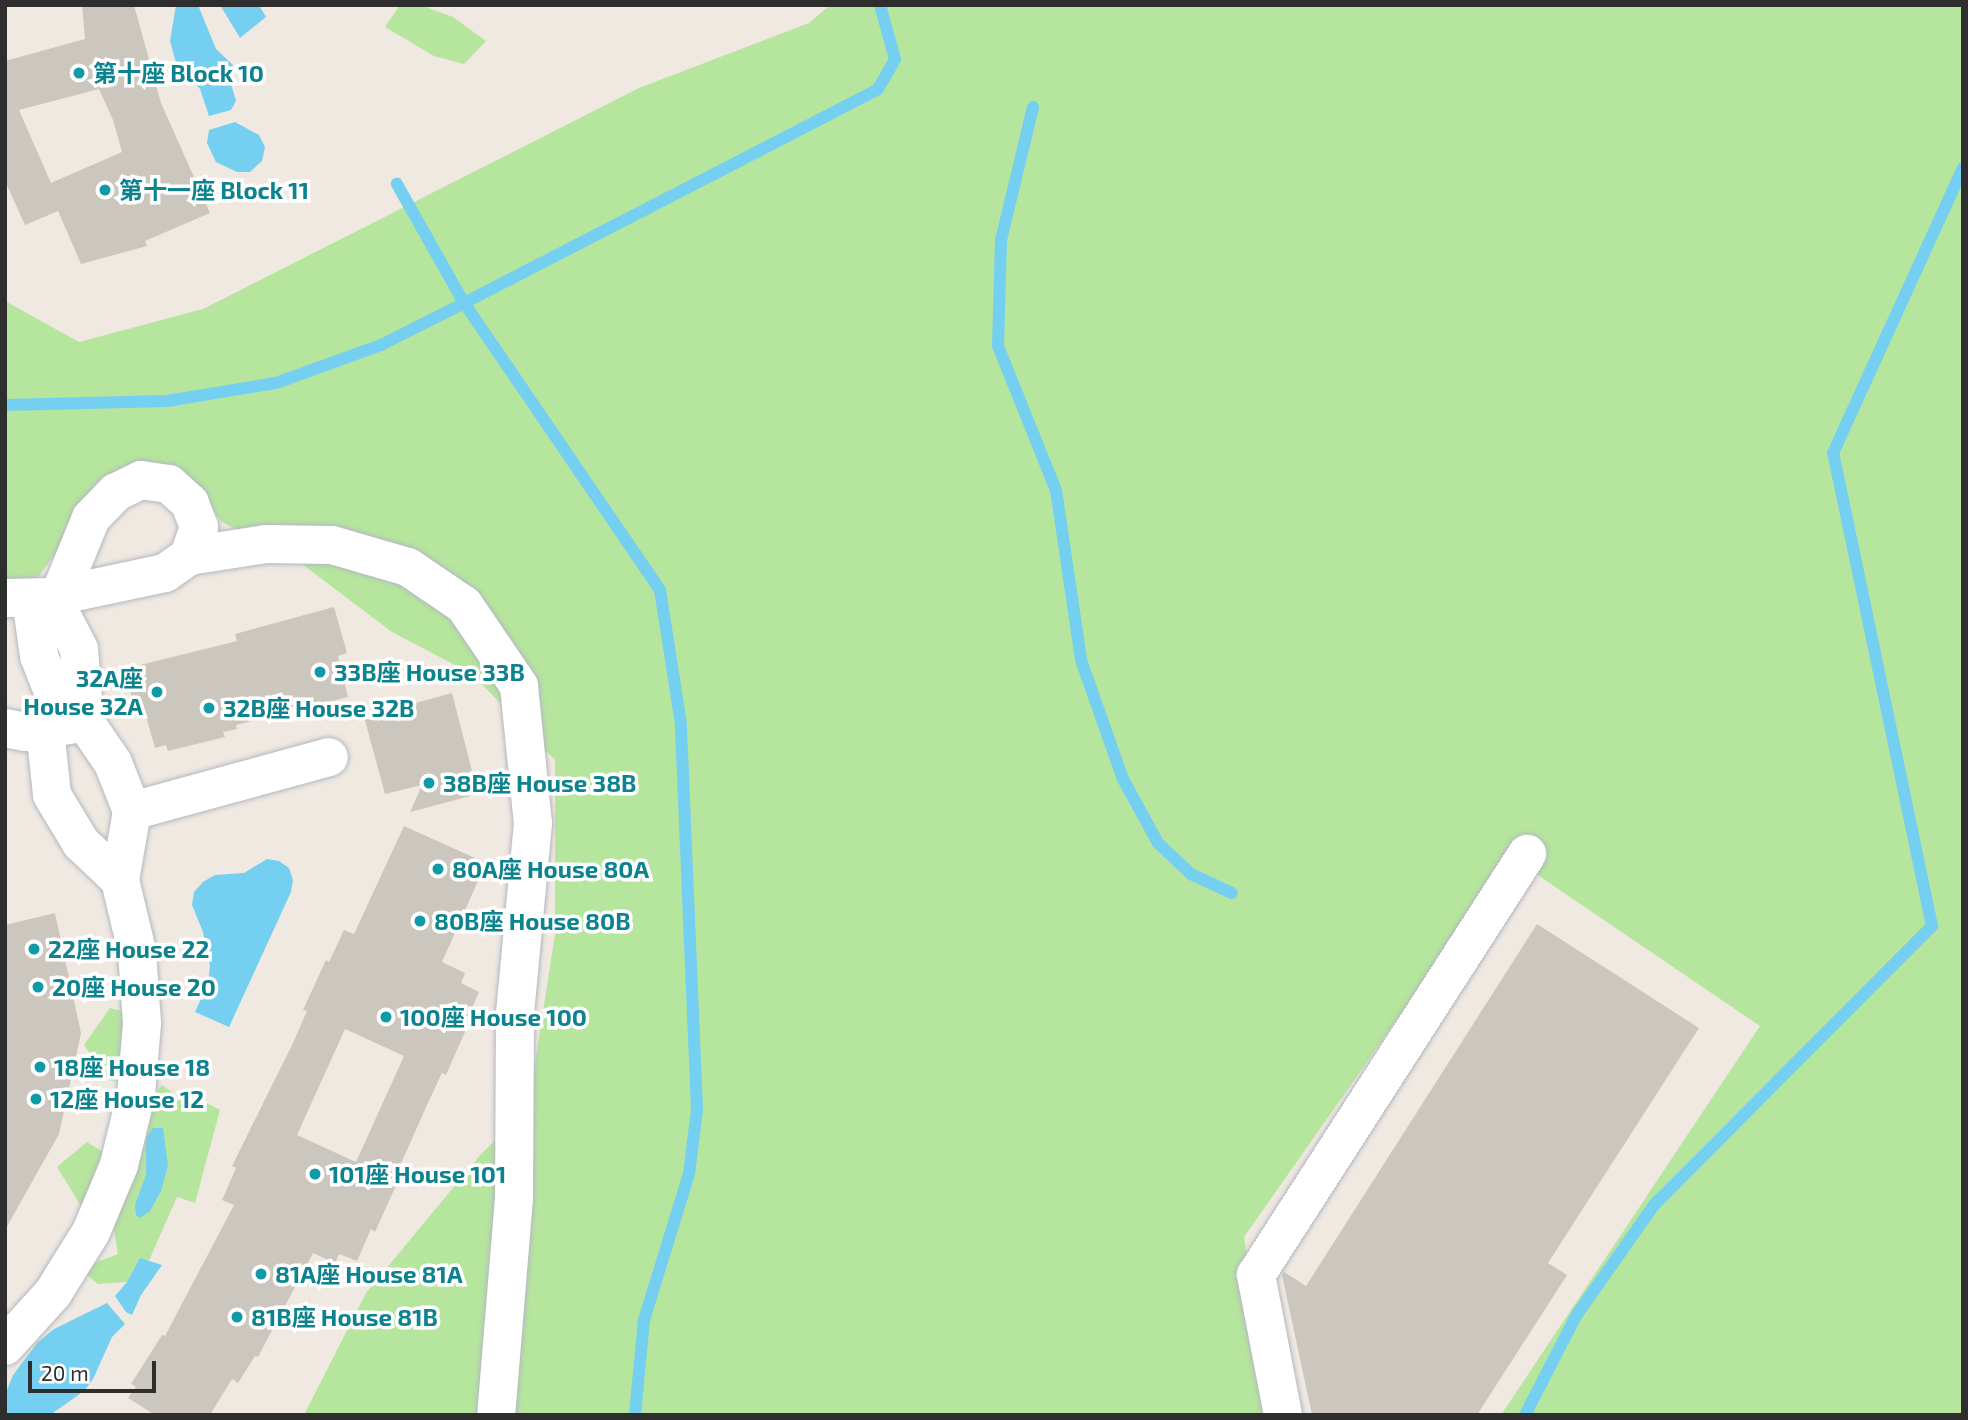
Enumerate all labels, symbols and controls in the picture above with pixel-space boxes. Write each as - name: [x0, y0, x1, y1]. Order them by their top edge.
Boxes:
- place label: 第十座 Block 10: [93, 59, 264, 87]
- marker: 第十座 Block 10: [71, 65, 87, 81]
- place label: 第十一座 Block 11: [119, 176, 309, 204]
- marker: 第十一座 Block 11: [97, 182, 113, 198]
- place label: 33B座 House 33B: [334, 658, 525, 686]
- place label: 32A座 House 32A: [23, 664, 143, 720]
- marker: 33B座 House 33B: [312, 664, 328, 680]
- marker: 32A座 House 32A: [149, 684, 165, 700]
- place label: 32B座 House 32B: [223, 694, 414, 722]
- marker: 32B座 House 32B: [201, 700, 217, 716]
- place label: 38B座 House 38B: [443, 769, 636, 797]
- marker: 38B座 House 38B: [421, 775, 437, 791]
- place label: 80A座 House 80A: [452, 855, 649, 883]
- marker: 80A座 House 80A: [430, 861, 446, 877]
- place label: 80B座 House 80B: [434, 907, 631, 935]
- marker: 80B座 House 80B: [412, 913, 428, 929]
- place label: 22座 House 22: [48, 935, 209, 963]
- marker: 22座 House 22: [26, 941, 42, 957]
- place label: 20座 House 20: [52, 973, 216, 1001]
- marker: 20座 House 20: [30, 979, 46, 995]
- place label: 100座 House 100: [400, 1003, 587, 1031]
- marker: 100座 House 100: [378, 1009, 394, 1025]
- place label: 18座 House 18: [54, 1053, 210, 1081]
- marker: 18座 House 18: [32, 1059, 48, 1075]
- place label: 12座 House 12: [50, 1085, 204, 1113]
- marker: 12座 House 12: [28, 1091, 44, 1107]
- place label: 101座 House 101: [329, 1160, 506, 1188]
- marker: 101座 House 101: [307, 1166, 323, 1182]
- place label: 81A座 House 81A: [275, 1260, 463, 1288]
- marker: 81A座 House 81A: [253, 1266, 269, 1282]
- place label: 81B座 House 81B: [251, 1303, 438, 1331]
- marker: 81B座 House 81B: [229, 1309, 245, 1325]
- scale bar: [32, 1346, 159, 1390]
- text: 20 m: [41, 1360, 89, 1385]

